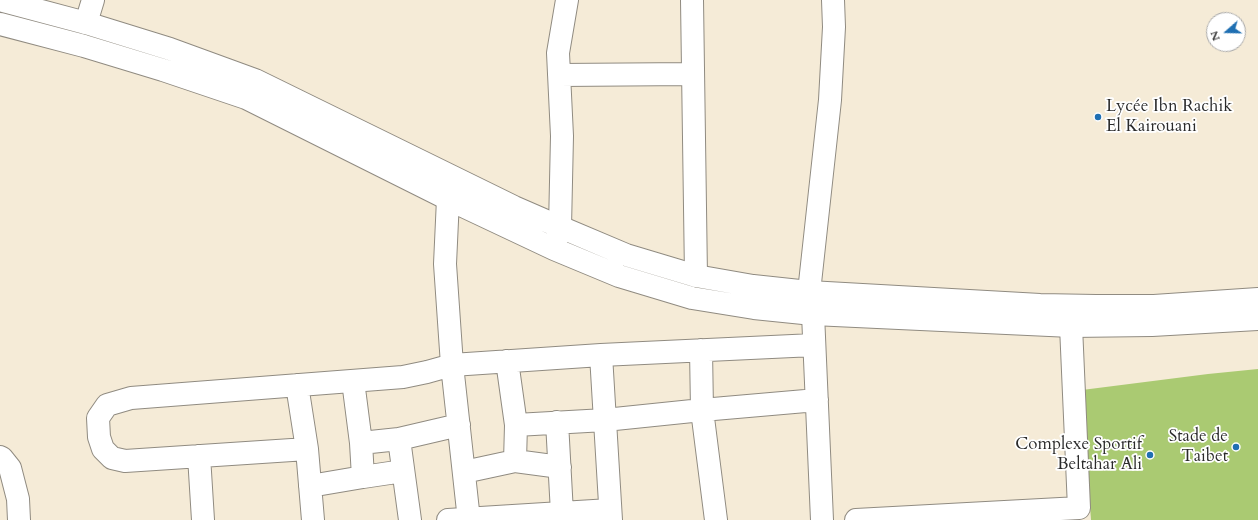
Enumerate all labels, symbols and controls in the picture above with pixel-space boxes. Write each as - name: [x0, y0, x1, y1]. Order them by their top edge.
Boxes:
- north arrow: [1206, 12, 1246, 52]
- text: N: [1207, 29, 1224, 43]
- place label: Lycée Ibn Rachik El Kairouani: [1106, 97, 1232, 137]
- marker: Lycée Ibn Rachik El Kairouani: [1093, 112, 1103, 122]
- place label: Stade de Taibet: [1169, 427, 1228, 467]
- place label: Complexe Sportif Beltahar Ali: [1015, 435, 1142, 475]
- marker: Stade de Taibet: [1231, 442, 1241, 452]
- marker: Complexe Sportif Beltahar Ali: [1145, 450, 1155, 460]

